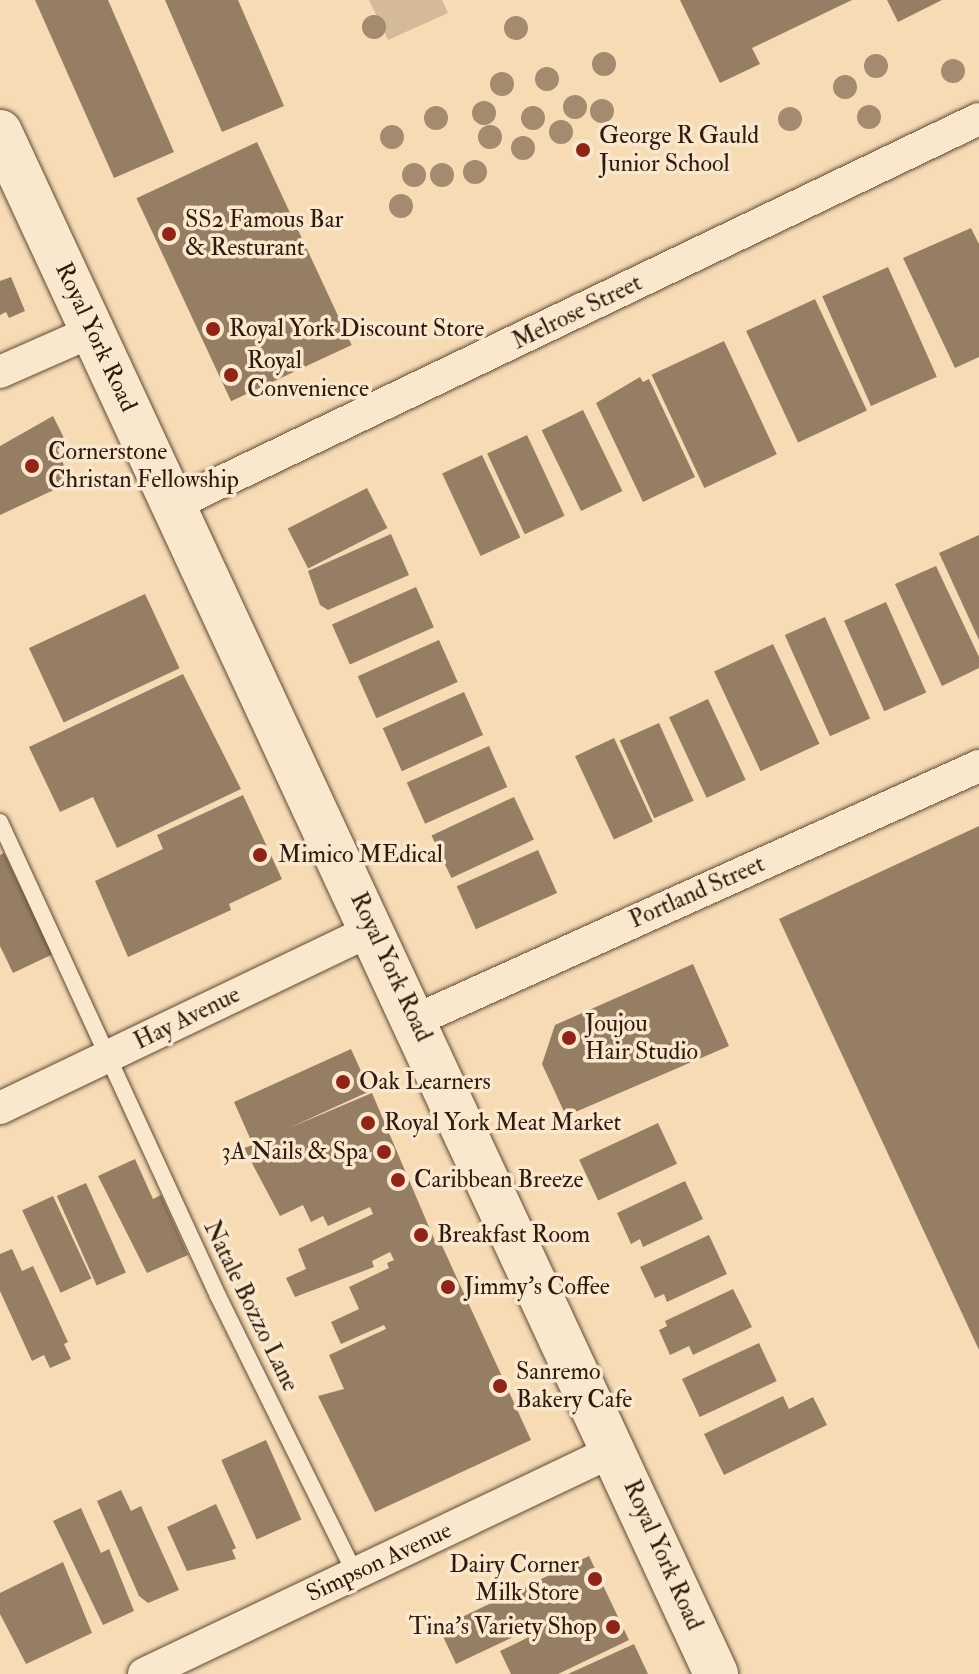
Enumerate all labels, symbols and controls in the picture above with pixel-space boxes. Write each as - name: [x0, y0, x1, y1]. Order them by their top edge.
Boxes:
- place label: George R Gauld Junior School: [599, 122, 759, 178]
- marker: George R Gauld Junior School: [574, 141, 592, 159]
- place label: SS2 Famous Bar & Resturant: [185, 206, 343, 262]
- marker: SS2 Famous Bar & Resturant: [160, 225, 178, 243]
- street label: Royal York Road: [49, 258, 143, 416]
- street label: Melrose Street: [508, 268, 646, 356]
- place label: Royal York Discount Store: [229, 315, 484, 343]
- marker: Royal York Discount Store: [204, 320, 222, 338]
- place label: Royal Convenience: [247, 347, 369, 403]
- marker: Royal Convenience: [222, 366, 240, 384]
- place label: Cornerstone Christan Fellowship: [48, 438, 239, 494]
- marker: Cornerstone Christan Fellowship: [23, 457, 41, 475]
- place label: Mimico MEdical: [278, 841, 443, 869]
- marker: Mimico MEdical: [249, 844, 271, 866]
- street label: Portland Street: [625, 849, 769, 935]
- street label: Royal York Road: [344, 888, 438, 1046]
- street label: Hay Avenue: [129, 980, 245, 1056]
- place label: Joujou Hair Studio: [585, 1010, 698, 1066]
- marker: Joujou Hair Studio: [560, 1029, 578, 1047]
- place label: Oak Learners: [359, 1068, 491, 1096]
- marker: Oak Learners: [334, 1073, 352, 1091]
- place label: Royal York Meat Market: [384, 1109, 621, 1137]
- marker: Royal York Meat Market: [359, 1114, 377, 1132]
- place label: 3A Nails & Spa: [221, 1138, 368, 1166]
- marker: 3A Nails & Spa: [375, 1143, 393, 1161]
- place label: Caribbean Breeze: [414, 1166, 584, 1194]
- marker: Caribbean Breeze: [389, 1171, 407, 1189]
- street label: Natale Bozzo Lane: [197, 1216, 305, 1396]
- place label: Breakfast Room: [437, 1221, 590, 1249]
- marker: Breakfast Room: [412, 1226, 430, 1244]
- place label: Jimmy's Coffee: [464, 1273, 610, 1301]
- marker: Jimmy's Coffee: [439, 1278, 457, 1296]
- place label: Sanremo Bakery Cafe: [516, 1358, 632, 1414]
- marker: Sanremo Bakery Cafe: [491, 1377, 509, 1395]
- street label: Royal York Road: [617, 1476, 709, 1634]
- street label: Simpson Avenue: [302, 1516, 456, 1608]
- place label: Dairy Corner Milk Store: [449, 1551, 579, 1607]
- marker: Dairy Corner Milk Store: [586, 1570, 604, 1588]
- place label: Tina's Variety Shop: [409, 1613, 597, 1641]
- marker: Tina's Variety Shop: [604, 1618, 622, 1636]

